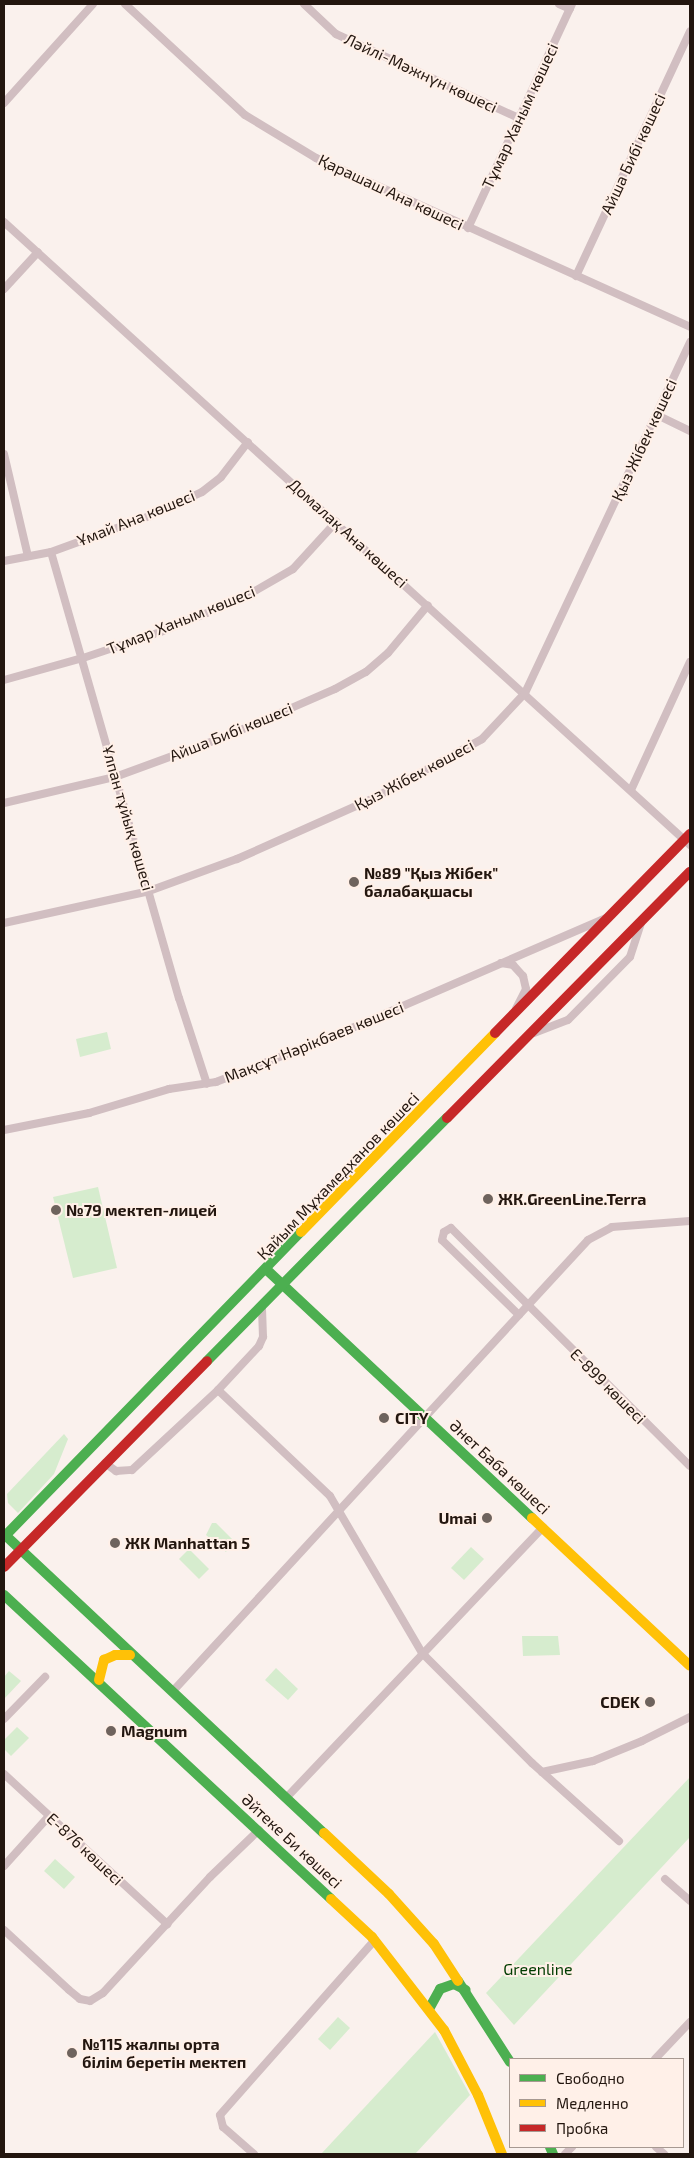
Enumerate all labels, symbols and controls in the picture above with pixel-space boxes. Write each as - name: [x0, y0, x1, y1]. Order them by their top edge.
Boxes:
- street label: Ләйлі-Мәжнүн көшесі: [342, 29, 500, 117]
- street label: Тұмар Ханым көшесі: [478, 40, 562, 192]
- street label: Айша Бибі көшесі: [597, 90, 669, 218]
- street label: Қарашаш Ана көшесі: [315, 150, 467, 234]
- street label: Қыз Жібек көшесі: [607, 376, 681, 504]
- street label: Домалақ Ана көшесі: [284, 474, 412, 592]
- street label: Ұмай Ана көшесі: [74, 486, 198, 550]
- street label: Тұмар Ханым көшесі: [104, 581, 258, 659]
- street label: Айша Бибі көшесі: [166, 698, 296, 766]
- street label: Қыз Жібек көшесі: [351, 735, 477, 815]
- street label: Ұлпан тұйық көшесі: [98, 743, 158, 893]
- place label: №89 "Қыз Жібек" балабақшасы: [364, 863, 498, 901]
- marker: №89 "Қыз Жібек" балабақшасы: [348, 876, 360, 888]
- street label: Мақсұт Нәрікбаев көшесі: [222, 997, 406, 1087]
- street label: Қайым Мұхамедханов көшесі: [253, 1088, 423, 1264]
- place label: ЖК.GreenLine.Terra: [498, 1189, 646, 1209]
- marker: ЖК.GreenLine.Terra: [482, 1193, 494, 1205]
- place label: №79 мектеп-лицей: [66, 1200, 217, 1220]
- marker: №79 мектеп-лицей: [50, 1204, 62, 1216]
- street label: Е-899 көшесі: [566, 1344, 650, 1428]
- place label: CITY: [395, 1408, 429, 1428]
- marker: CITY: [377, 1411, 391, 1425]
- street label: Әнет Баба көшесі: [446, 1416, 554, 1518]
- place label: Umai: [438, 1508, 477, 1528]
- marker: Umai: [481, 1512, 493, 1524]
- place label: ЖК Manhattan 5: [125, 1533, 250, 1553]
- marker: ЖК Manhattan 5: [109, 1537, 121, 1549]
- place label: CDEK: [600, 1692, 640, 1712]
- marker: CDEK: [644, 1696, 656, 1708]
- place label: Magnum: [121, 1721, 187, 1741]
- marker: Magnum: [105, 1725, 117, 1737]
- street label: Әйтеке Би көшесі: [238, 1790, 346, 1892]
- street label: Е-876 көшесі: [43, 1809, 127, 1889]
- park label: Greenline: [503, 1959, 573, 1979]
- place label: №115 жалпы орта білім беретін мектеп: [82, 2034, 246, 2072]
- marker: №115 жалпы орта білім беретін мектеп: [66, 2047, 78, 2059]
- legend: [509, 2058, 684, 2148]
- text: Свободно: [556, 2069, 625, 2087]
- text: Медленно: [556, 2094, 629, 2112]
- text: Пробка: [556, 2119, 608, 2137]

